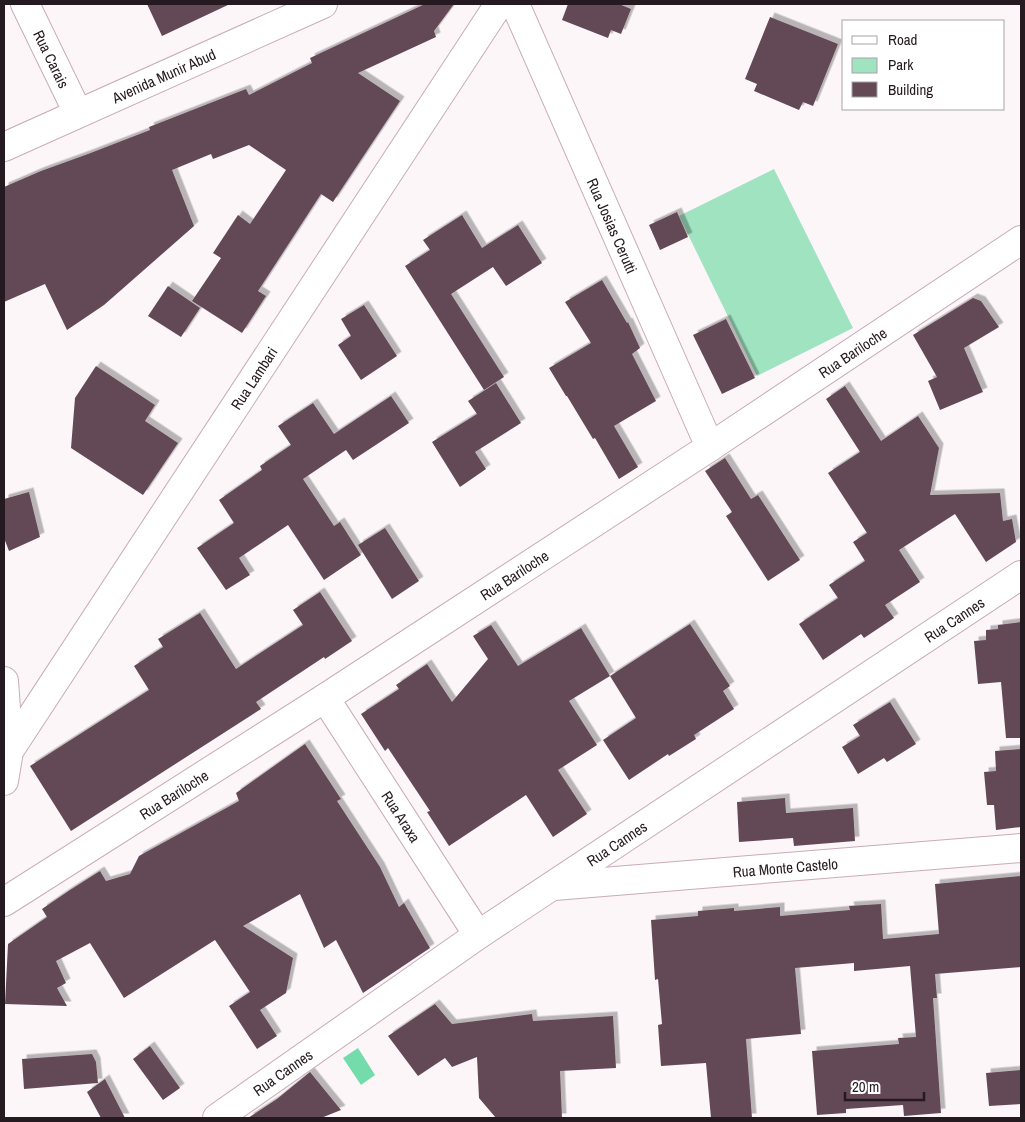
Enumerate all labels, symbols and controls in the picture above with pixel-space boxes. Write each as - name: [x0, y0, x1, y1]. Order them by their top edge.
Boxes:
- legend: [842, 20, 1005, 110]
- street label: Rua Carais: [29, 26, 75, 91]
- text: Road: [888, 29, 917, 50]
- street label: Avenida Munir Abud: [108, 43, 219, 108]
- text: Park: [888, 54, 914, 75]
- text: Building: [888, 79, 933, 100]
- street label: Rua Josias Cerutti: [582, 175, 643, 276]
- street label: Rua Bariloche: [814, 322, 891, 383]
- street label: Rua Lambari: [225, 343, 282, 414]
- street label: Rua Bariloche: [476, 545, 553, 605]
- street label: Rua Cannes: [920, 592, 988, 647]
- street label: Rua Bariloche: [135, 764, 212, 824]
- street label: Rua Araxa: [377, 787, 426, 846]
- street label: Rua Cannes: [582, 815, 651, 871]
- street label: Rua Monte Castelo: [732, 852, 839, 882]
- street label: Rua Cannes: [248, 1044, 317, 1100]
- scale bar: [845, 1070, 924, 1102]
- text: 20 m: [852, 1076, 879, 1097]

